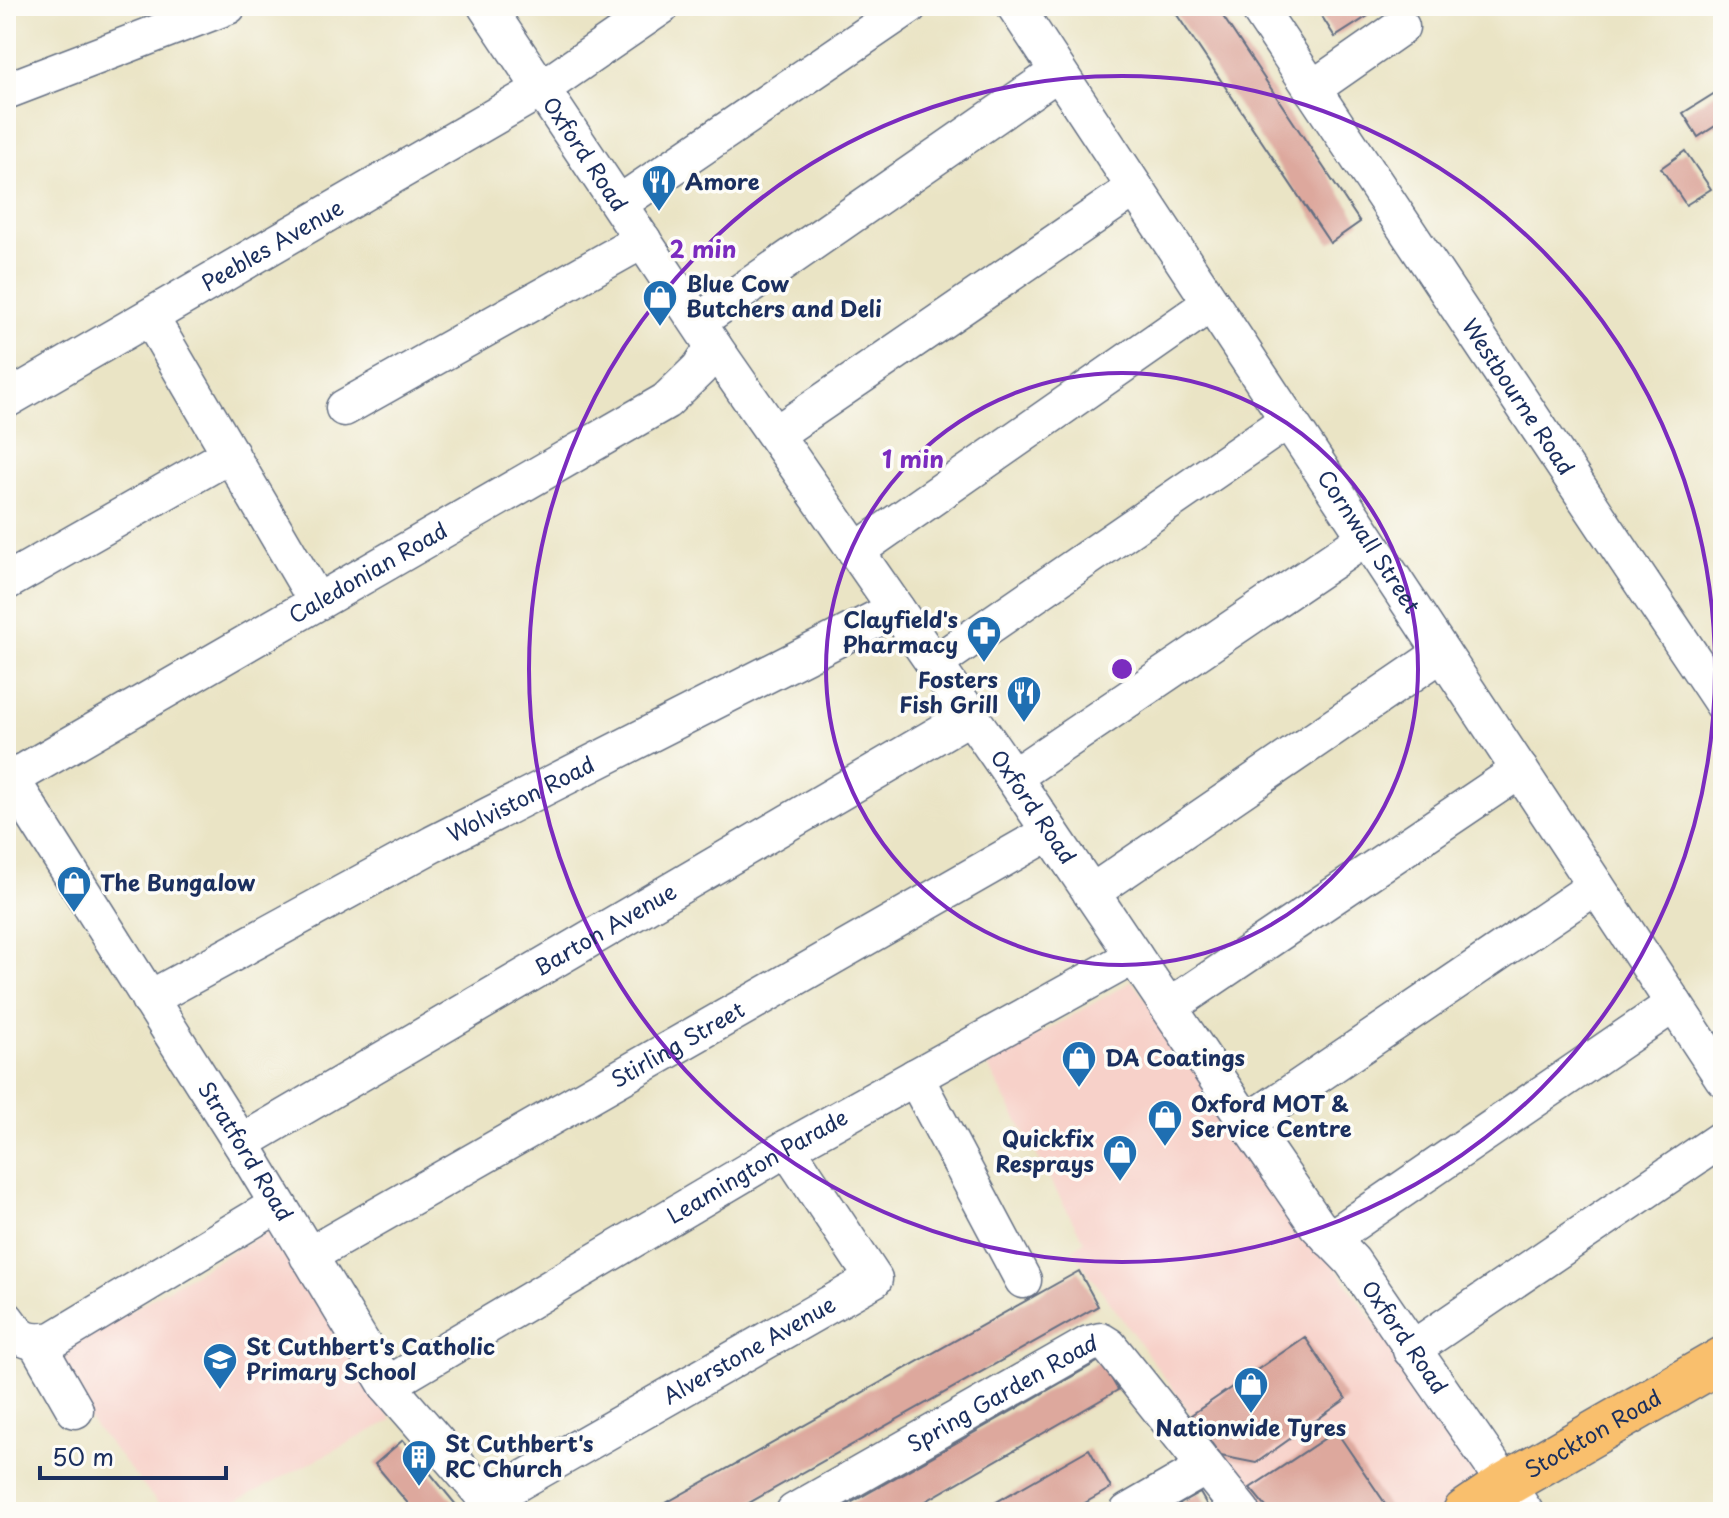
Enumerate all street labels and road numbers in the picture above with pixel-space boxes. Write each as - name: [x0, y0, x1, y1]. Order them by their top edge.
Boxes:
- street label: Oxford Road: [536, 89, 637, 217]
- street label: Peebles Avenue: [194, 190, 349, 298]
- street label: Westbourne Road: [1455, 311, 1584, 481]
- street label: Cornwall Street: [1310, 462, 1430, 619]
- street label: Caledonian Road: [282, 513, 453, 631]
- street label: Oxford Road: [984, 742, 1085, 870]
- street label: Wolviston Road: [441, 747, 600, 849]
- street label: Barton Avenue: [527, 874, 682, 983]
- street label: Stirling Street: [604, 992, 750, 1095]
- street label: Stratford Road: [191, 1074, 302, 1227]
- street label: Leamington Parade: [660, 1100, 853, 1231]
- street label: Oxford Road: [1355, 1272, 1457, 1400]
- street label: Alverstone Avenue: [656, 1287, 841, 1411]
- street label: Spring Garden Road: [900, 1325, 1100, 1459]
- street label: Stockton Road: [1517, 1380, 1667, 1485]

